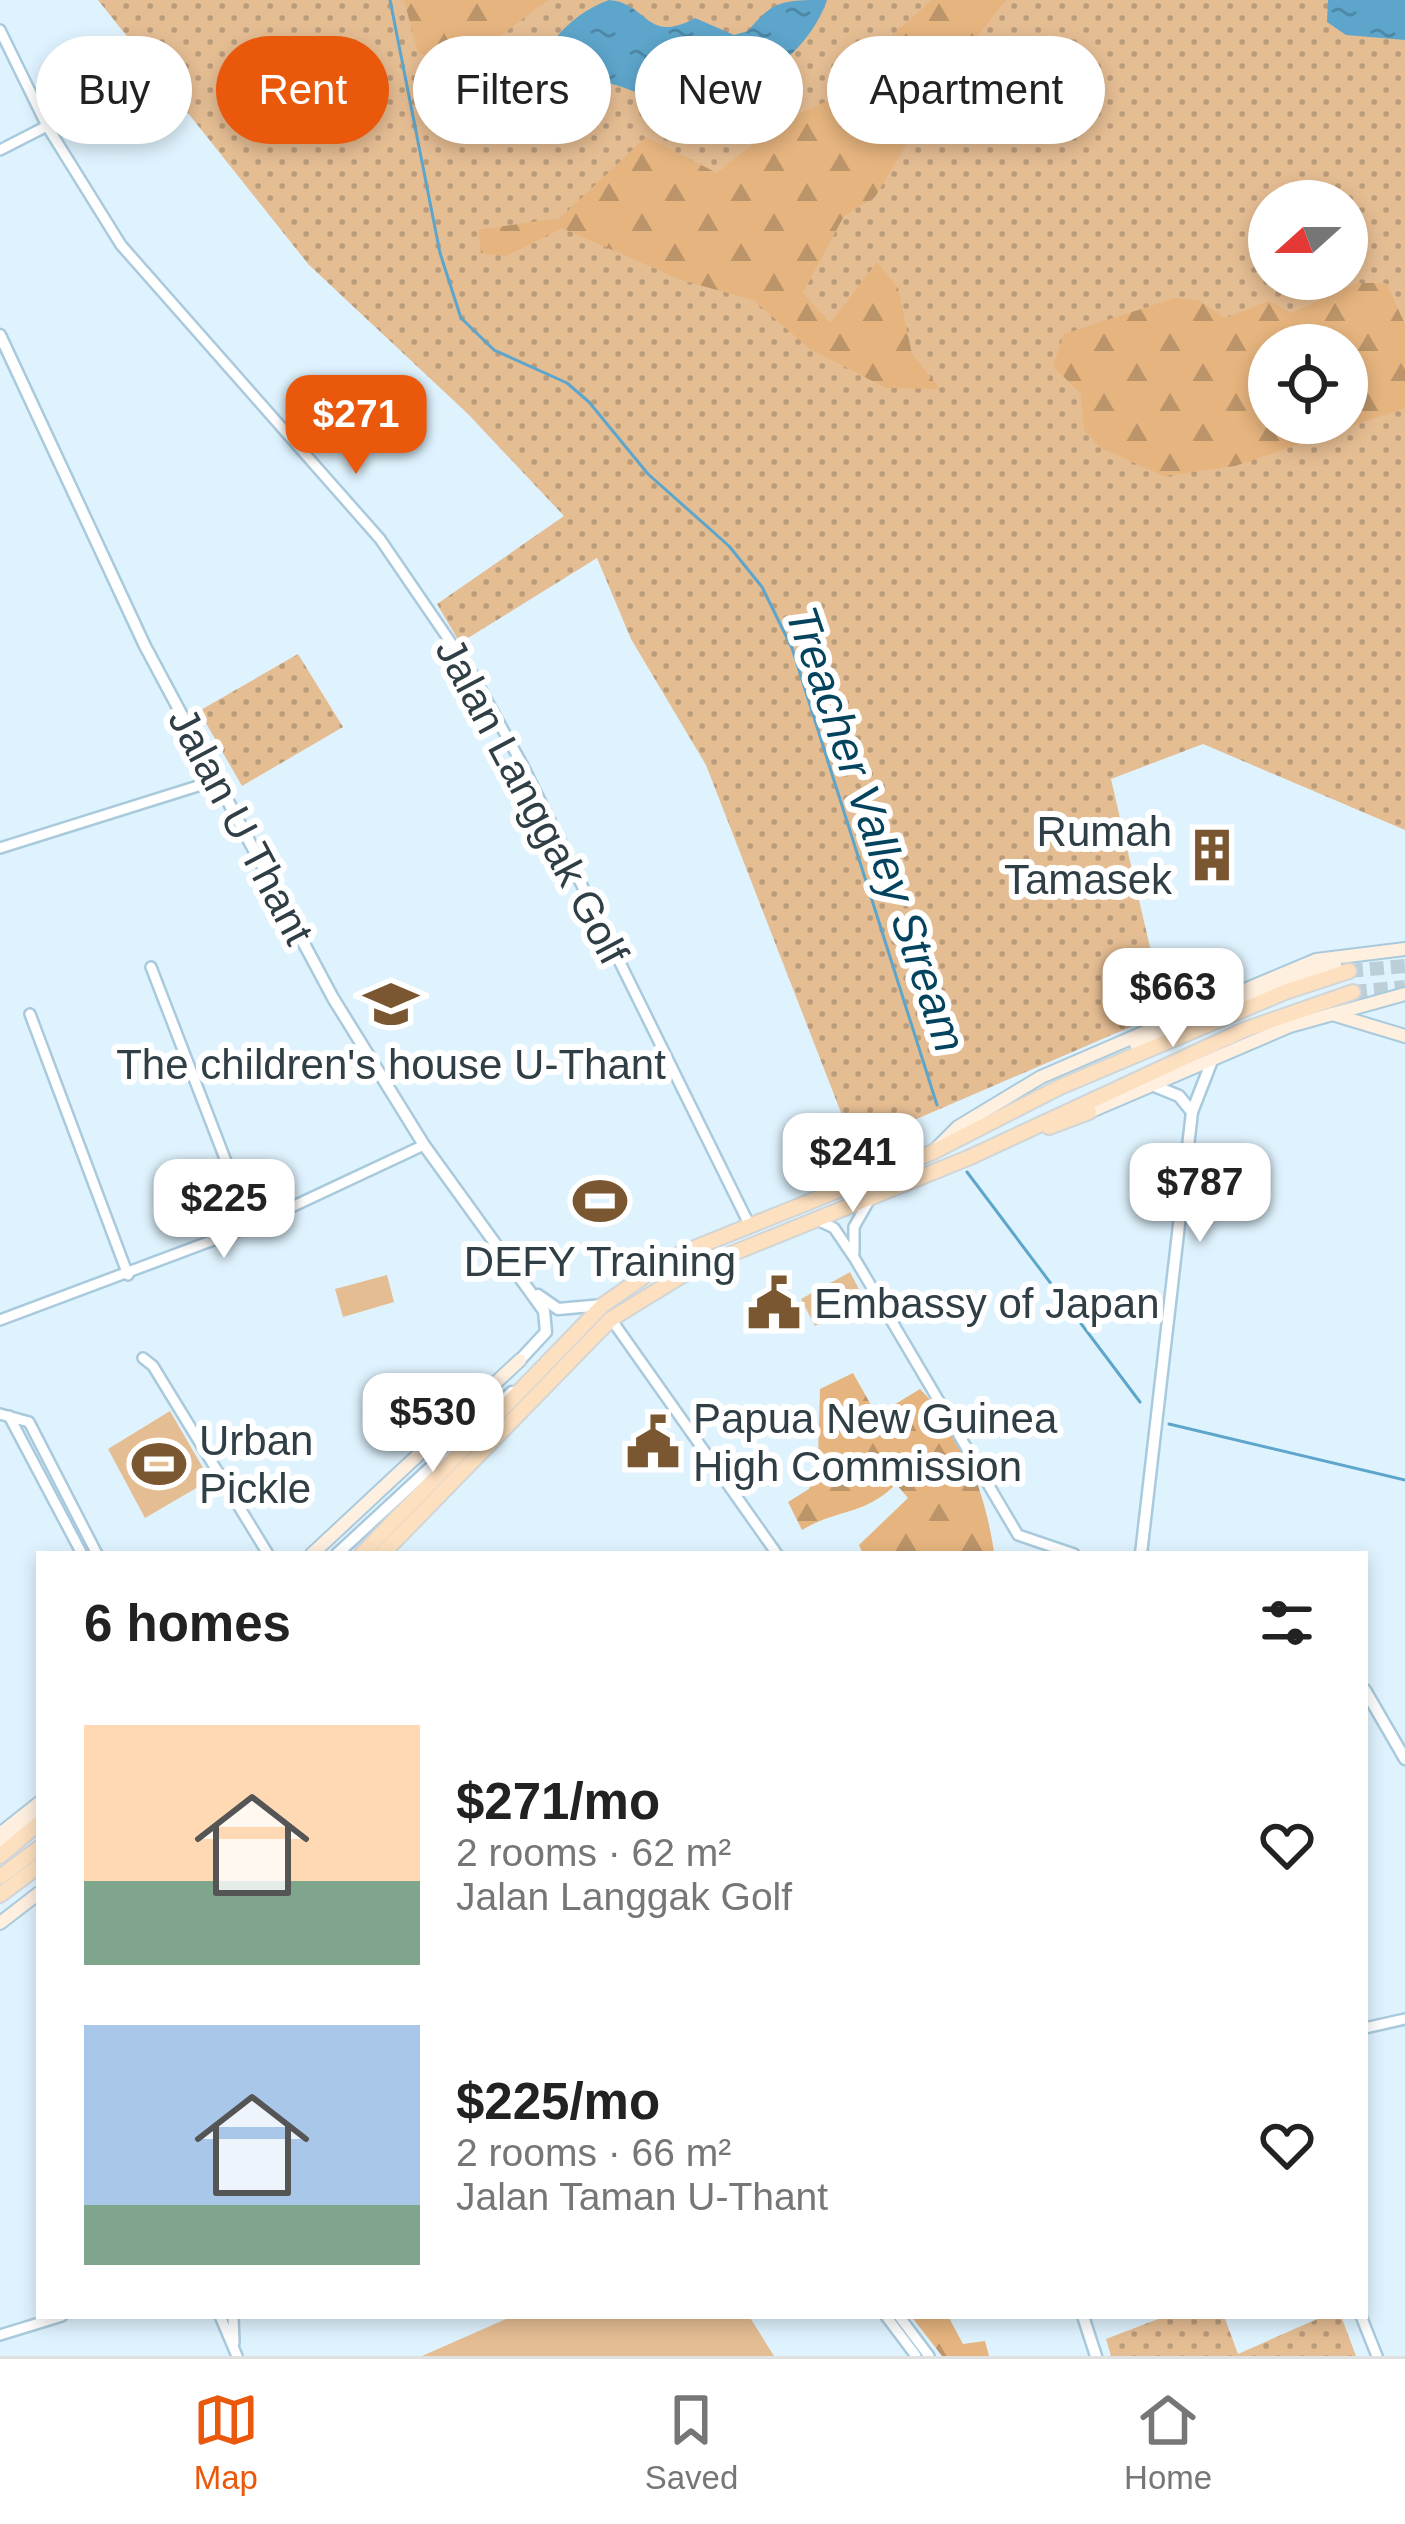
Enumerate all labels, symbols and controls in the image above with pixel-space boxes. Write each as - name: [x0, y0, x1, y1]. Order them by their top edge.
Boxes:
- chip: Buy: [36, 36, 192, 144]
- chip: Rent: [216, 36, 389, 144]
- chip: Filters: [413, 36, 611, 144]
- chip: New: [635, 36, 803, 144]
- chip: Apartment: [827, 36, 1105, 144]
- north arrow: [1248, 180, 1368, 300]
- map controls: [1248, 180, 1368, 444]
- button: locate: [1248, 324, 1368, 444]
- pin: $271: [285, 375, 427, 477]
- text: $271: [313, 392, 399, 435]
- water label: Treacher Valley Stream: [776, 600, 976, 1058]
- street label: Jalan Langgak Golf: [426, 630, 638, 972]
- street label: Jalan U Thant: [159, 700, 323, 952]
- place label: Rumah Tamasek: [1004, 808, 1173, 903]
- building icon: Rumah Tamasek: [1183, 826, 1241, 884]
- pin: $663: [1102, 948, 1244, 1050]
- text: $663: [1130, 965, 1216, 1008]
- school or university icon: The children's house U-Thant: [362, 975, 420, 1033]
- place label: The children's house U-Thant: [116, 1041, 666, 1088]
- pin: $241: [782, 1113, 924, 1215]
- text: $241: [810, 1130, 896, 1173]
- pin: $787: [1129, 1143, 1271, 1245]
- pin: $225: [153, 1159, 295, 1261]
- text: $787: [1157, 1160, 1243, 1203]
- sports icon: DEFY Training: [571, 1172, 629, 1230]
- text: $225: [181, 1176, 267, 1219]
- place label: DEFY Training: [464, 1238, 736, 1285]
- public building icon: Embassy of Japan: [745, 1274, 803, 1332]
- place label: Embassy of Japan: [814, 1280, 1160, 1327]
- pin: $530: [362, 1373, 504, 1475]
- text: $530: [390, 1390, 476, 1433]
- place label: Papua New Guinea High Commission: [693, 1395, 1058, 1490]
- public building icon: Papua New Guinea High Commission: [624, 1413, 682, 1471]
- place label: Urban Pickle: [199, 1417, 313, 1512]
- sports icon: Urban Pickle: [130, 1435, 188, 1493]
- icon: filters: [1254, 1590, 1320, 1656]
- text: 6 homes: [84, 1595, 291, 1652]
- icon: home: [180, 1773, 324, 1917]
- text: $271/mo: [456, 1773, 660, 1830]
- icon: heart: [1254, 1812, 1320, 1878]
- text: 2 rooms · 62 m²: [456, 1831, 731, 1874]
- text: Jalan Langgak Golf: [456, 1875, 792, 1918]
- icon: home: [180, 2073, 324, 2217]
- text: $225/mo: [456, 2073, 660, 2130]
- icon: heart: [1254, 2112, 1320, 2178]
- text: 2 rooms · 66 m²: [456, 2131, 731, 2174]
- text: Jalan Taman U-Thant: [456, 2175, 828, 2218]
- tab: Map: [193, 2387, 259, 2497]
- tab: Saved: [645, 2387, 738, 2497]
- tab: Home: [1124, 2387, 1212, 2497]

